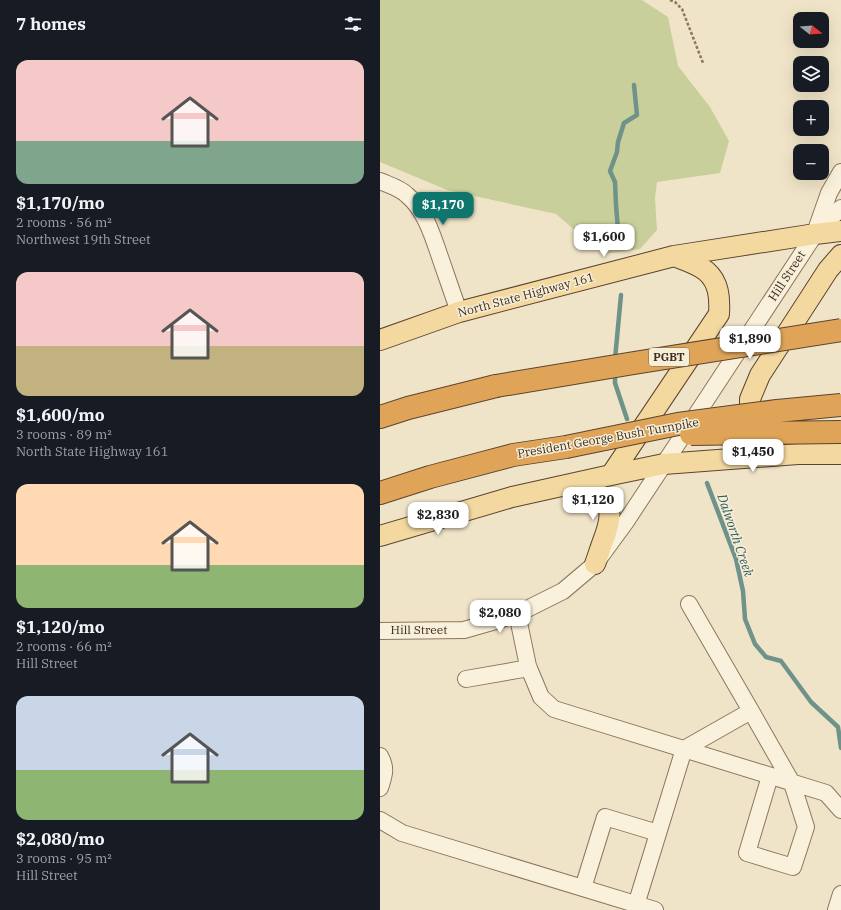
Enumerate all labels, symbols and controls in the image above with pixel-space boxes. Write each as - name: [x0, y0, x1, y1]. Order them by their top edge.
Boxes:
- north arrow: [793, 12, 829, 48]
- map controls: [793, 12, 829, 180]
- text: 7 homes: [16, 13, 86, 35]
- icon: filters: [342, 13, 364, 35]
- button: layers: [793, 56, 829, 92]
- icon: home: [154, 86, 226, 158]
- button: +: [793, 100, 829, 136]
- button: −: [793, 144, 829, 180]
- text: $1,170/mo: [16, 192, 105, 214]
- pin: $1,170: [410, 192, 476, 226]
- text: $1,170: [422, 196, 464, 213]
- text: 2 rooms · 56 m²: [16, 214, 112, 231]
- pin: $1,600: [571, 224, 637, 258]
- text: $1,600: [583, 228, 625, 245]
- text: Northwest 19th Street: [16, 231, 151, 248]
- street label: Hill Street: [765, 248, 808, 304]
- street label: North State Highway 161: [456, 269, 596, 320]
- icon: home: [154, 298, 226, 370]
- pin: $1,890: [717, 326, 783, 360]
- text: $1,890: [729, 330, 771, 347]
- road number: PGBT: [649, 348, 689, 366]
- text: $1,600/mo: [16, 404, 105, 426]
- street label: President George Bush Turnpike: [516, 414, 700, 461]
- text: 3 rooms · 89 m²: [16, 426, 112, 443]
- pin: $1,450: [720, 439, 786, 473]
- text: North State Highway 161: [16, 443, 168, 460]
- text: $1,450: [732, 443, 774, 460]
- pin: $1,120: [560, 487, 626, 521]
- text: $1,120: [572, 491, 614, 508]
- water label: Dalworth Creek: [713, 491, 758, 579]
- pin: $2,830: [405, 502, 471, 536]
- text: $2,830: [417, 506, 459, 523]
- icon: home: [154, 510, 226, 582]
- pin: $2,080: [467, 600, 533, 634]
- text: $2,080: [479, 604, 521, 621]
- text: $1,120/mo: [16, 616, 105, 638]
- street label: Hill Street: [391, 622, 447, 637]
- text: 2 rooms · 66 m²: [16, 638, 112, 655]
- text: Hill Street: [16, 655, 78, 672]
- icon: home: [154, 722, 226, 794]
- text: $2,080/mo: [16, 828, 105, 850]
- text: 3 rooms · 95 m²: [16, 850, 112, 867]
- text: Hill Street: [16, 867, 78, 884]

